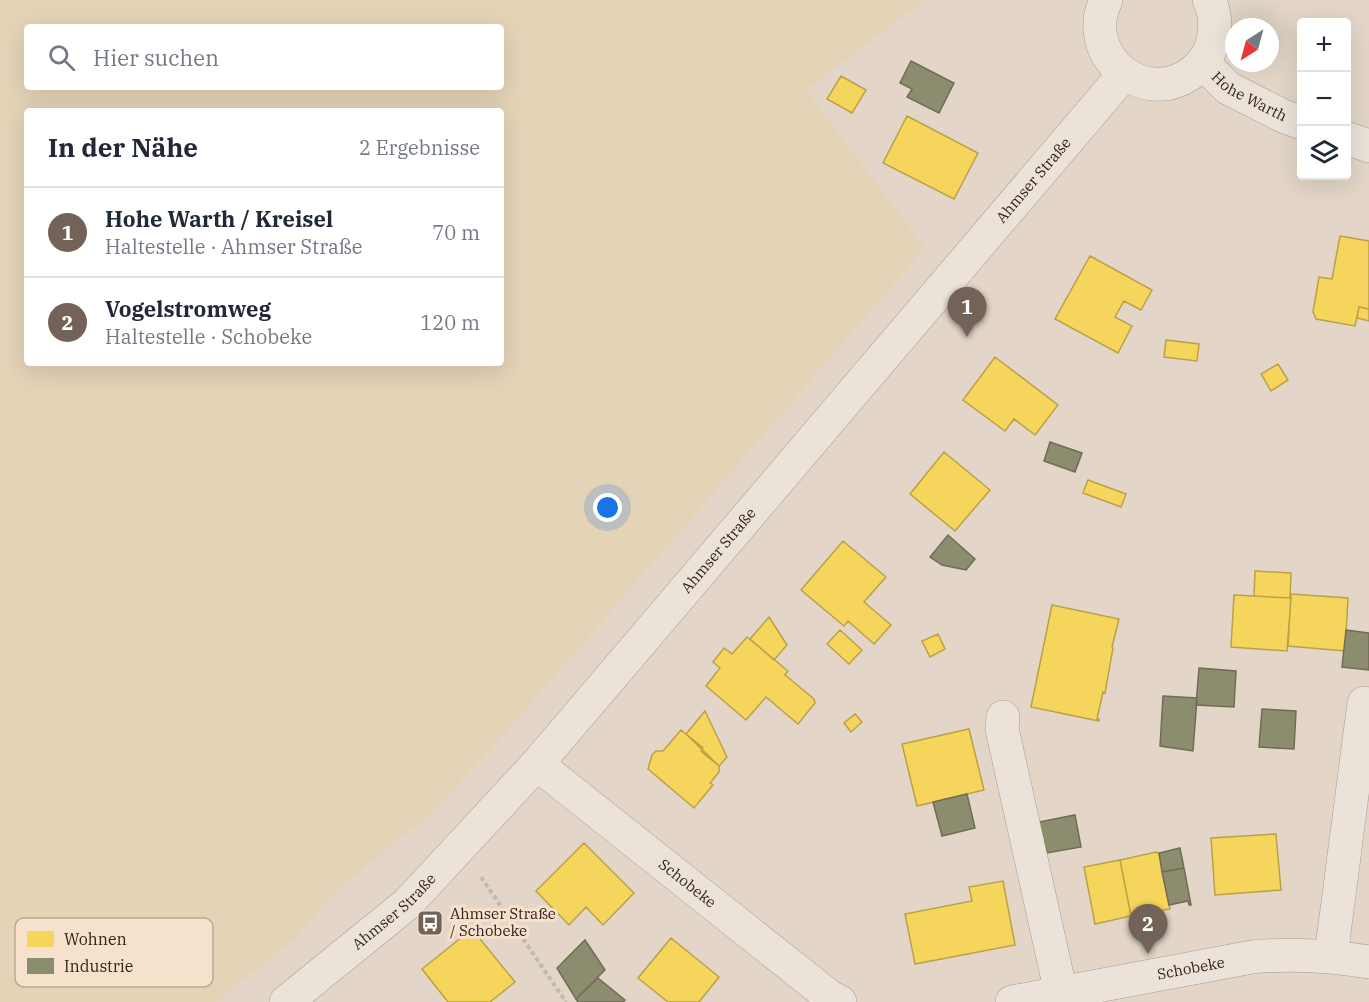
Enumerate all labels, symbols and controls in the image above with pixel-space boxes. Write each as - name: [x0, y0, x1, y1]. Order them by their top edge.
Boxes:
- north arrow: [1225, 18, 1279, 72]
- map controls: [1297, 18, 1351, 180]
- button: +: [1297, 18, 1351, 72]
- search box: [24, 24, 504, 90]
- icon: search: [45, 41, 78, 74]
- text: Hier suchen: [93, 43, 219, 72]
- street label: Hohe Warth: [1208, 67, 1290, 125]
- button: −: [1297, 72, 1351, 126]
- button: layers: [1297, 126, 1351, 180]
- text: In der Nähe: [48, 130, 198, 164]
- text: 2 Ergebnisse: [359, 134, 480, 161]
- street label: Ahmser Straße: [992, 134, 1075, 227]
- text: Hohe Warth / Kreisel: [105, 204, 333, 233]
- text: 1: [62, 219, 74, 246]
- text: 70 m: [432, 219, 480, 246]
- text: Haltestelle · Ahmser Straße: [105, 233, 363, 260]
- pin: 1: [948, 288, 986, 337]
- text: Vogelstromweg: [105, 294, 271, 323]
- text: 2: [62, 309, 74, 336]
- text: 120 m: [420, 309, 480, 336]
- text: Haltestelle · Schobeke: [105, 323, 312, 350]
- your location: [593, 493, 622, 522]
- street label: Ahmser Straße: [677, 504, 760, 597]
- street label: Schobeke: [655, 854, 720, 912]
- street label: Ahmser Straße: [348, 869, 440, 954]
- place label: Ahmser Straße / Schobeke: [450, 904, 556, 940]
- pin: 2: [1128, 904, 1168, 954]
- bus stop icon: Ahmser Straße / Schobeke: [415, 908, 445, 938]
- legend: [15, 918, 213, 987]
- text: Wohnen: [64, 929, 127, 949]
- street label: Schobeke: [1156, 952, 1226, 984]
- text: Industrie: [64, 956, 133, 976]

